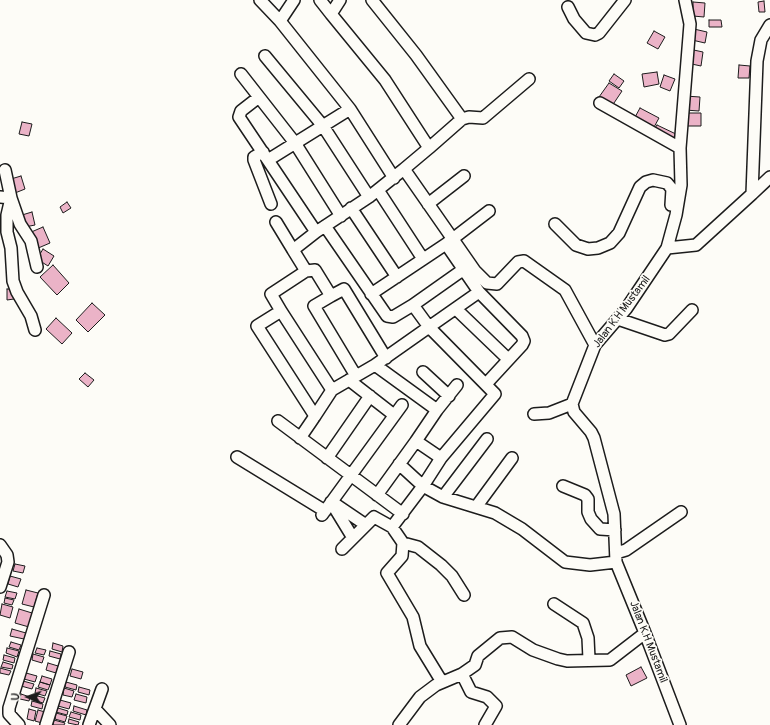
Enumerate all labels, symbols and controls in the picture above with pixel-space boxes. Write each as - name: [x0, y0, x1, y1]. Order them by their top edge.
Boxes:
- street label: Jalan K.H Mustamil: [591, 273, 653, 351]
- street label: Jalan K.H Mustamil: [626, 599, 670, 685]
- north arrow: [8, 677, 48, 717]
- text: U: [9, 693, 22, 700]

